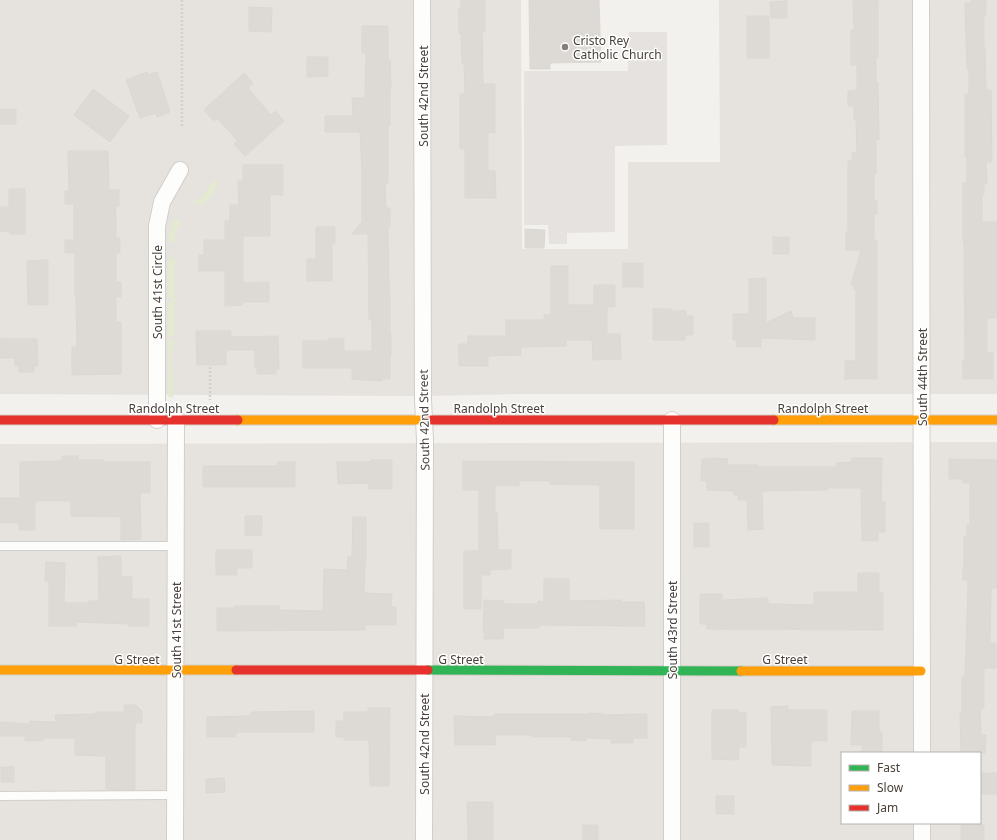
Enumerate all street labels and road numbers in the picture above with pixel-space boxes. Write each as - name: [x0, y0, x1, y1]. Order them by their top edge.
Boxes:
- street label: South 42nd Street: [415, 45, 432, 147]
- street label: South 41st Circle: [149, 245, 166, 339]
- street label: South 44th Street: [914, 327, 931, 426]
- street label: South 42nd Street: [415, 369, 433, 471]
- street label: Randolph Street: [129, 400, 220, 417]
- street label: Randolph Street: [454, 400, 545, 417]
- street label: Randolph Street: [778, 400, 869, 417]
- street label: South 43rd Street: [664, 580, 681, 679]
- street label: South 41st Street: [168, 581, 185, 678]
- street label: G Street: [114, 651, 160, 668]
- street label: G Street: [438, 651, 484, 668]
- street label: G Street: [762, 651, 808, 668]
- street label: South 42nd Street: [416, 693, 433, 795]

